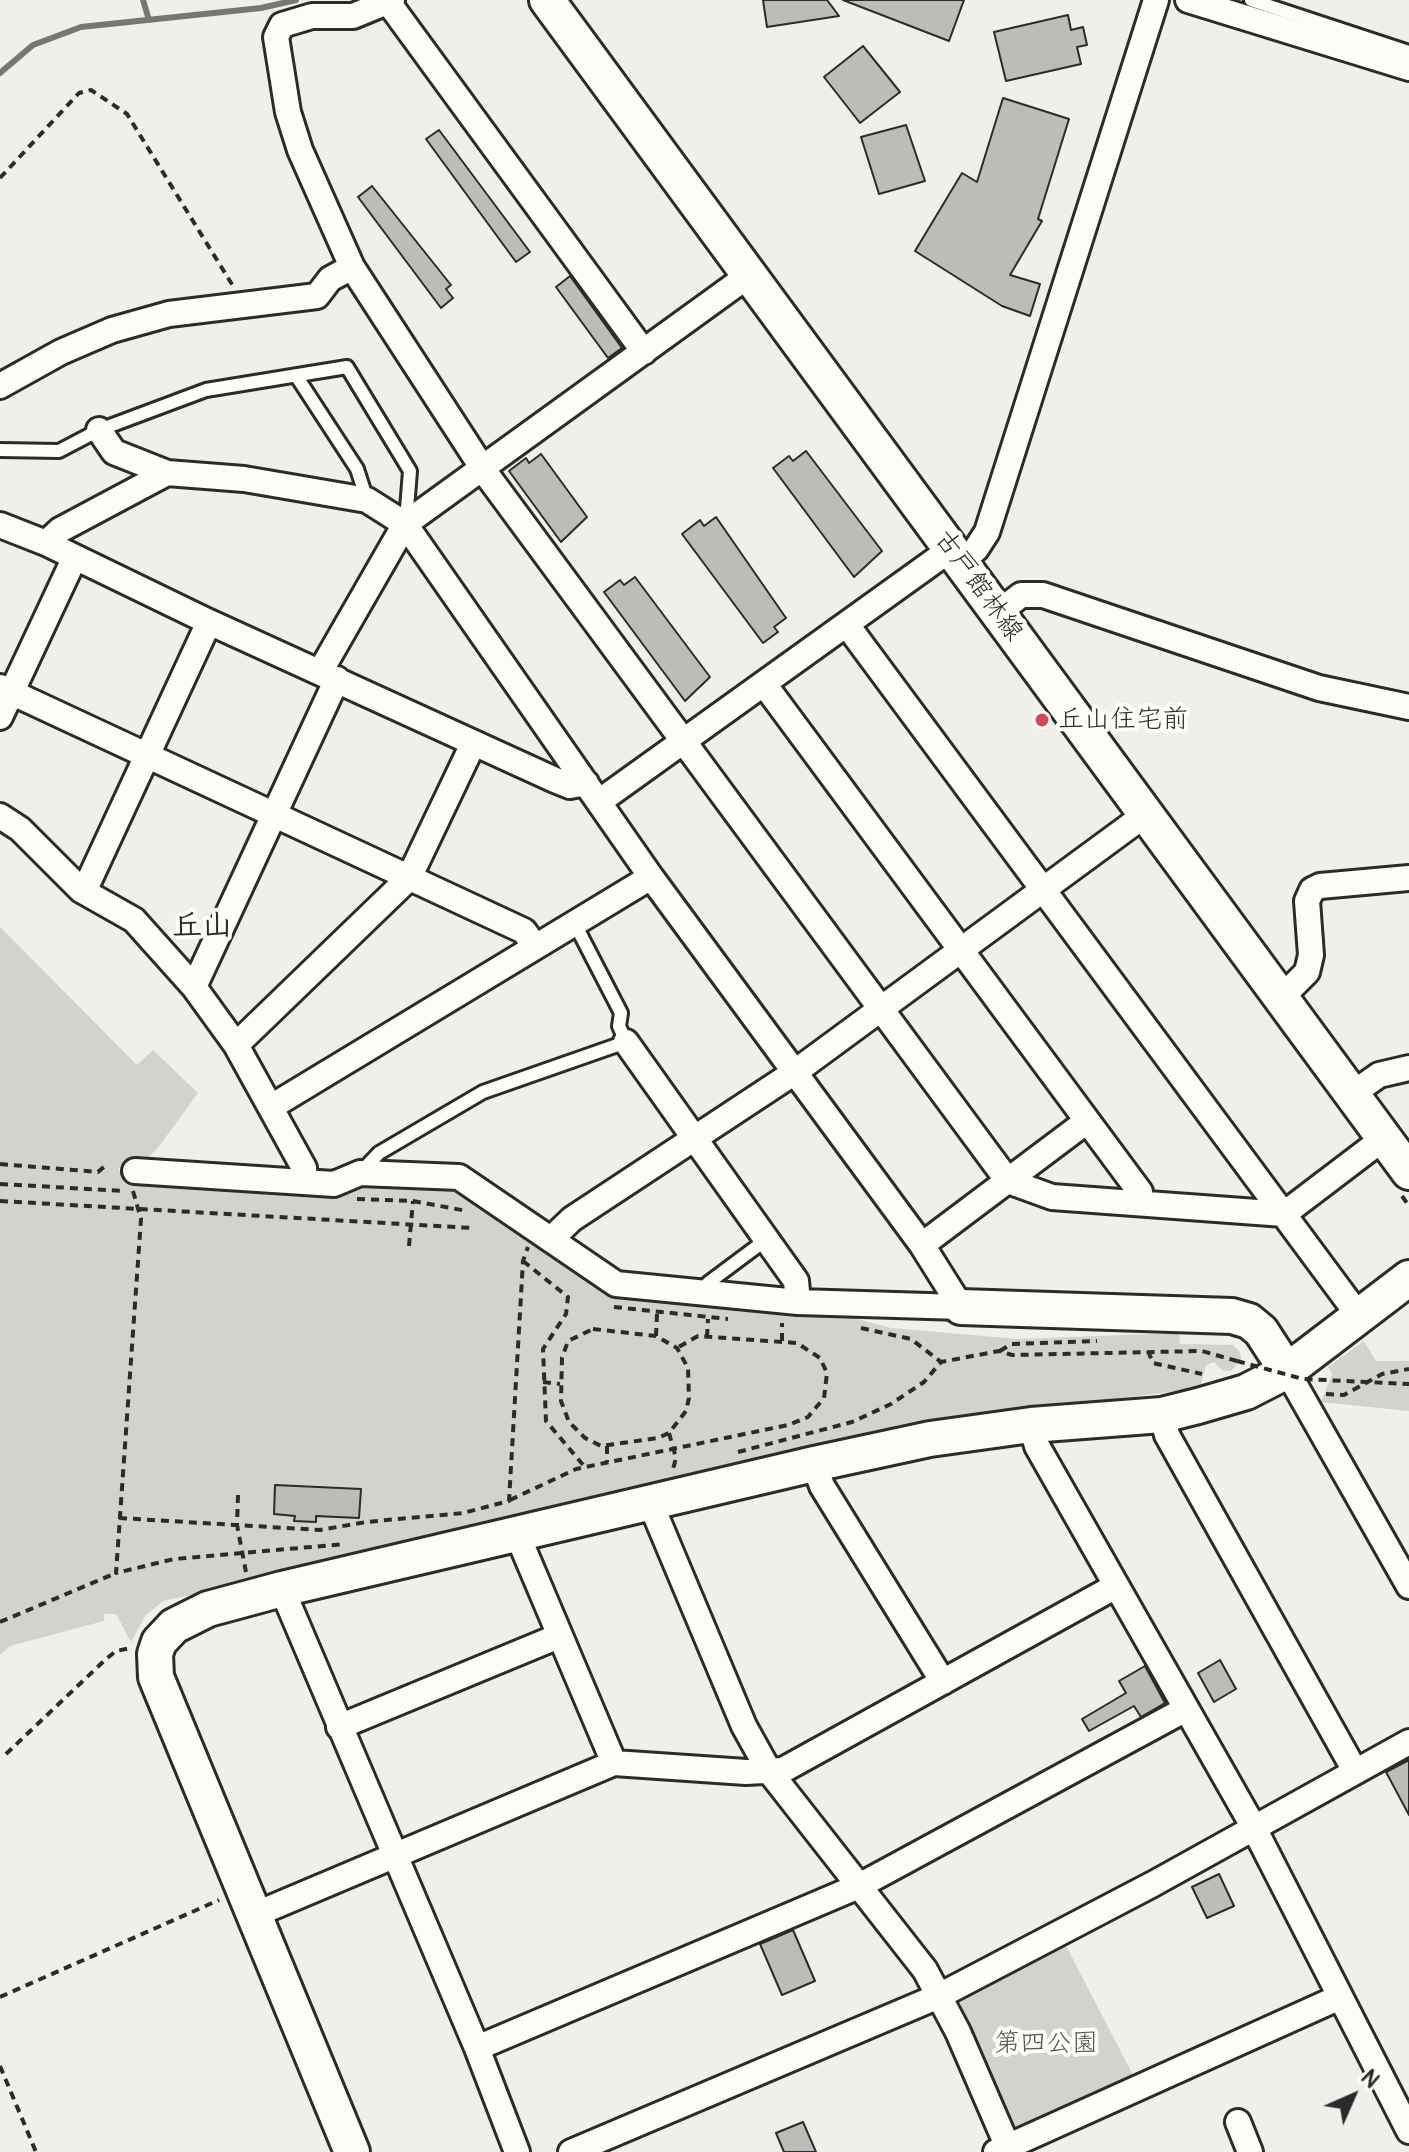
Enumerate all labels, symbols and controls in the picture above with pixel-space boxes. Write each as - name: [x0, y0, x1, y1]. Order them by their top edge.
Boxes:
- street label: 古戸館林線: [927, 524, 1029, 648]
- place label: 丘山住宅前: [1058, 704, 1188, 736]
- marker: 丘山住宅前: [1033, 711, 1051, 729]
- district label: 丘山: [172, 909, 232, 945]
- park label: 第四公園: [994, 2028, 1098, 2060]
- north arrow: [1313, 2056, 1393, 2136]
- text: N: [1355, 2064, 1385, 2094]

